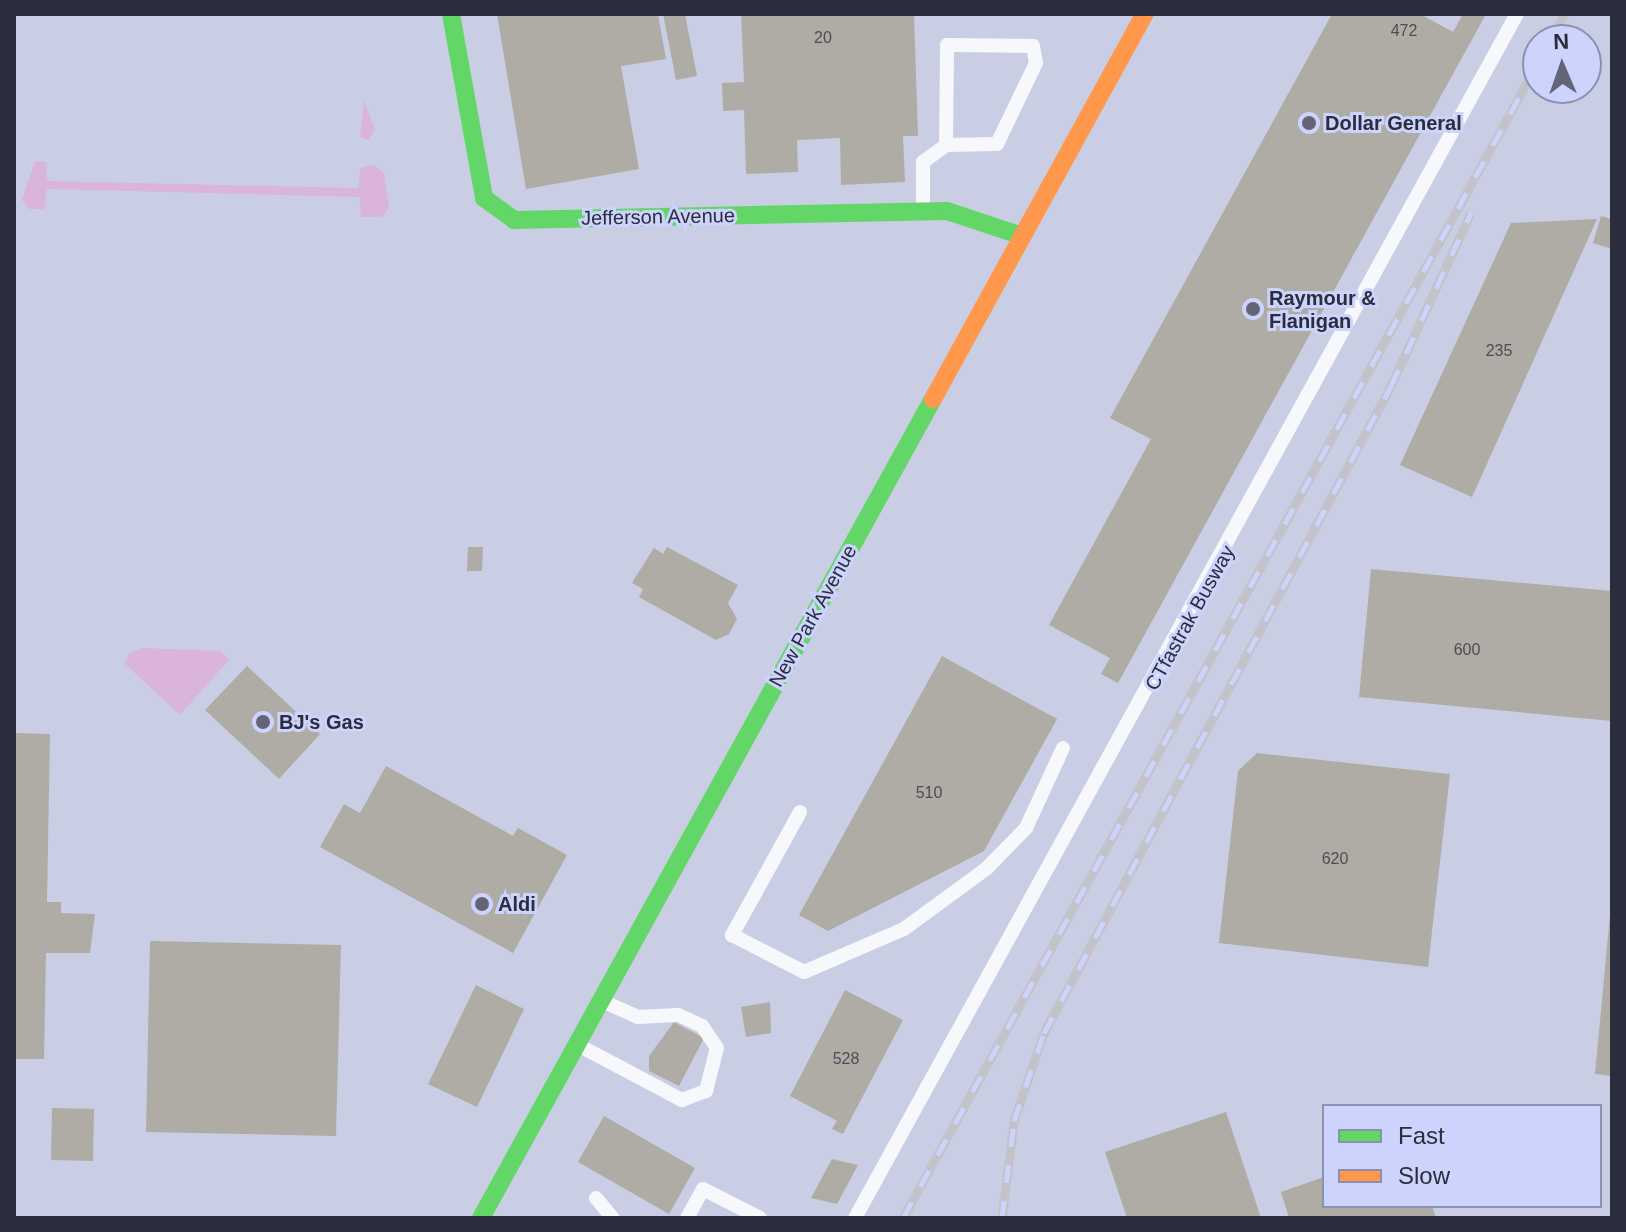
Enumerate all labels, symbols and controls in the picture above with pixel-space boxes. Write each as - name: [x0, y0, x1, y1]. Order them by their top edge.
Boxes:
- house number: 472: [1391, 21, 1417, 41]
- north arrow: [1522, 24, 1602, 104]
- house number: 20: [814, 28, 832, 48]
- text: N: [1553, 29, 1570, 54]
- place label: Dollar General: [1325, 111, 1462, 135]
- marker: Dollar General: [1300, 114, 1318, 132]
- street label: Jefferson Avenue: [580, 204, 736, 230]
- place label: Raymour & Flanigan: [1269, 286, 1376, 333]
- marker: Raymour & Flanigan: [1244, 300, 1262, 318]
- house number: 235: [1486, 341, 1512, 361]
- street label: New Park Avenue: [764, 540, 862, 692]
- street label: CTfastrak Busway: [1140, 541, 1240, 695]
- house number: 600: [1454, 640, 1480, 660]
- place label: BJ's Gas: [279, 710, 364, 734]
- marker: BJ's Gas: [254, 713, 272, 731]
- house number: 510: [916, 783, 942, 803]
- house number: 620: [1322, 849, 1348, 869]
- place label: Aldi: [498, 892, 536, 916]
- marker: Aldi: [473, 895, 491, 913]
- house number: 528: [833, 1049, 859, 1069]
- legend: [1322, 1104, 1602, 1208]
- text: Fast: [1398, 1122, 1445, 1149]
- text: Slow: [1398, 1162, 1450, 1189]

